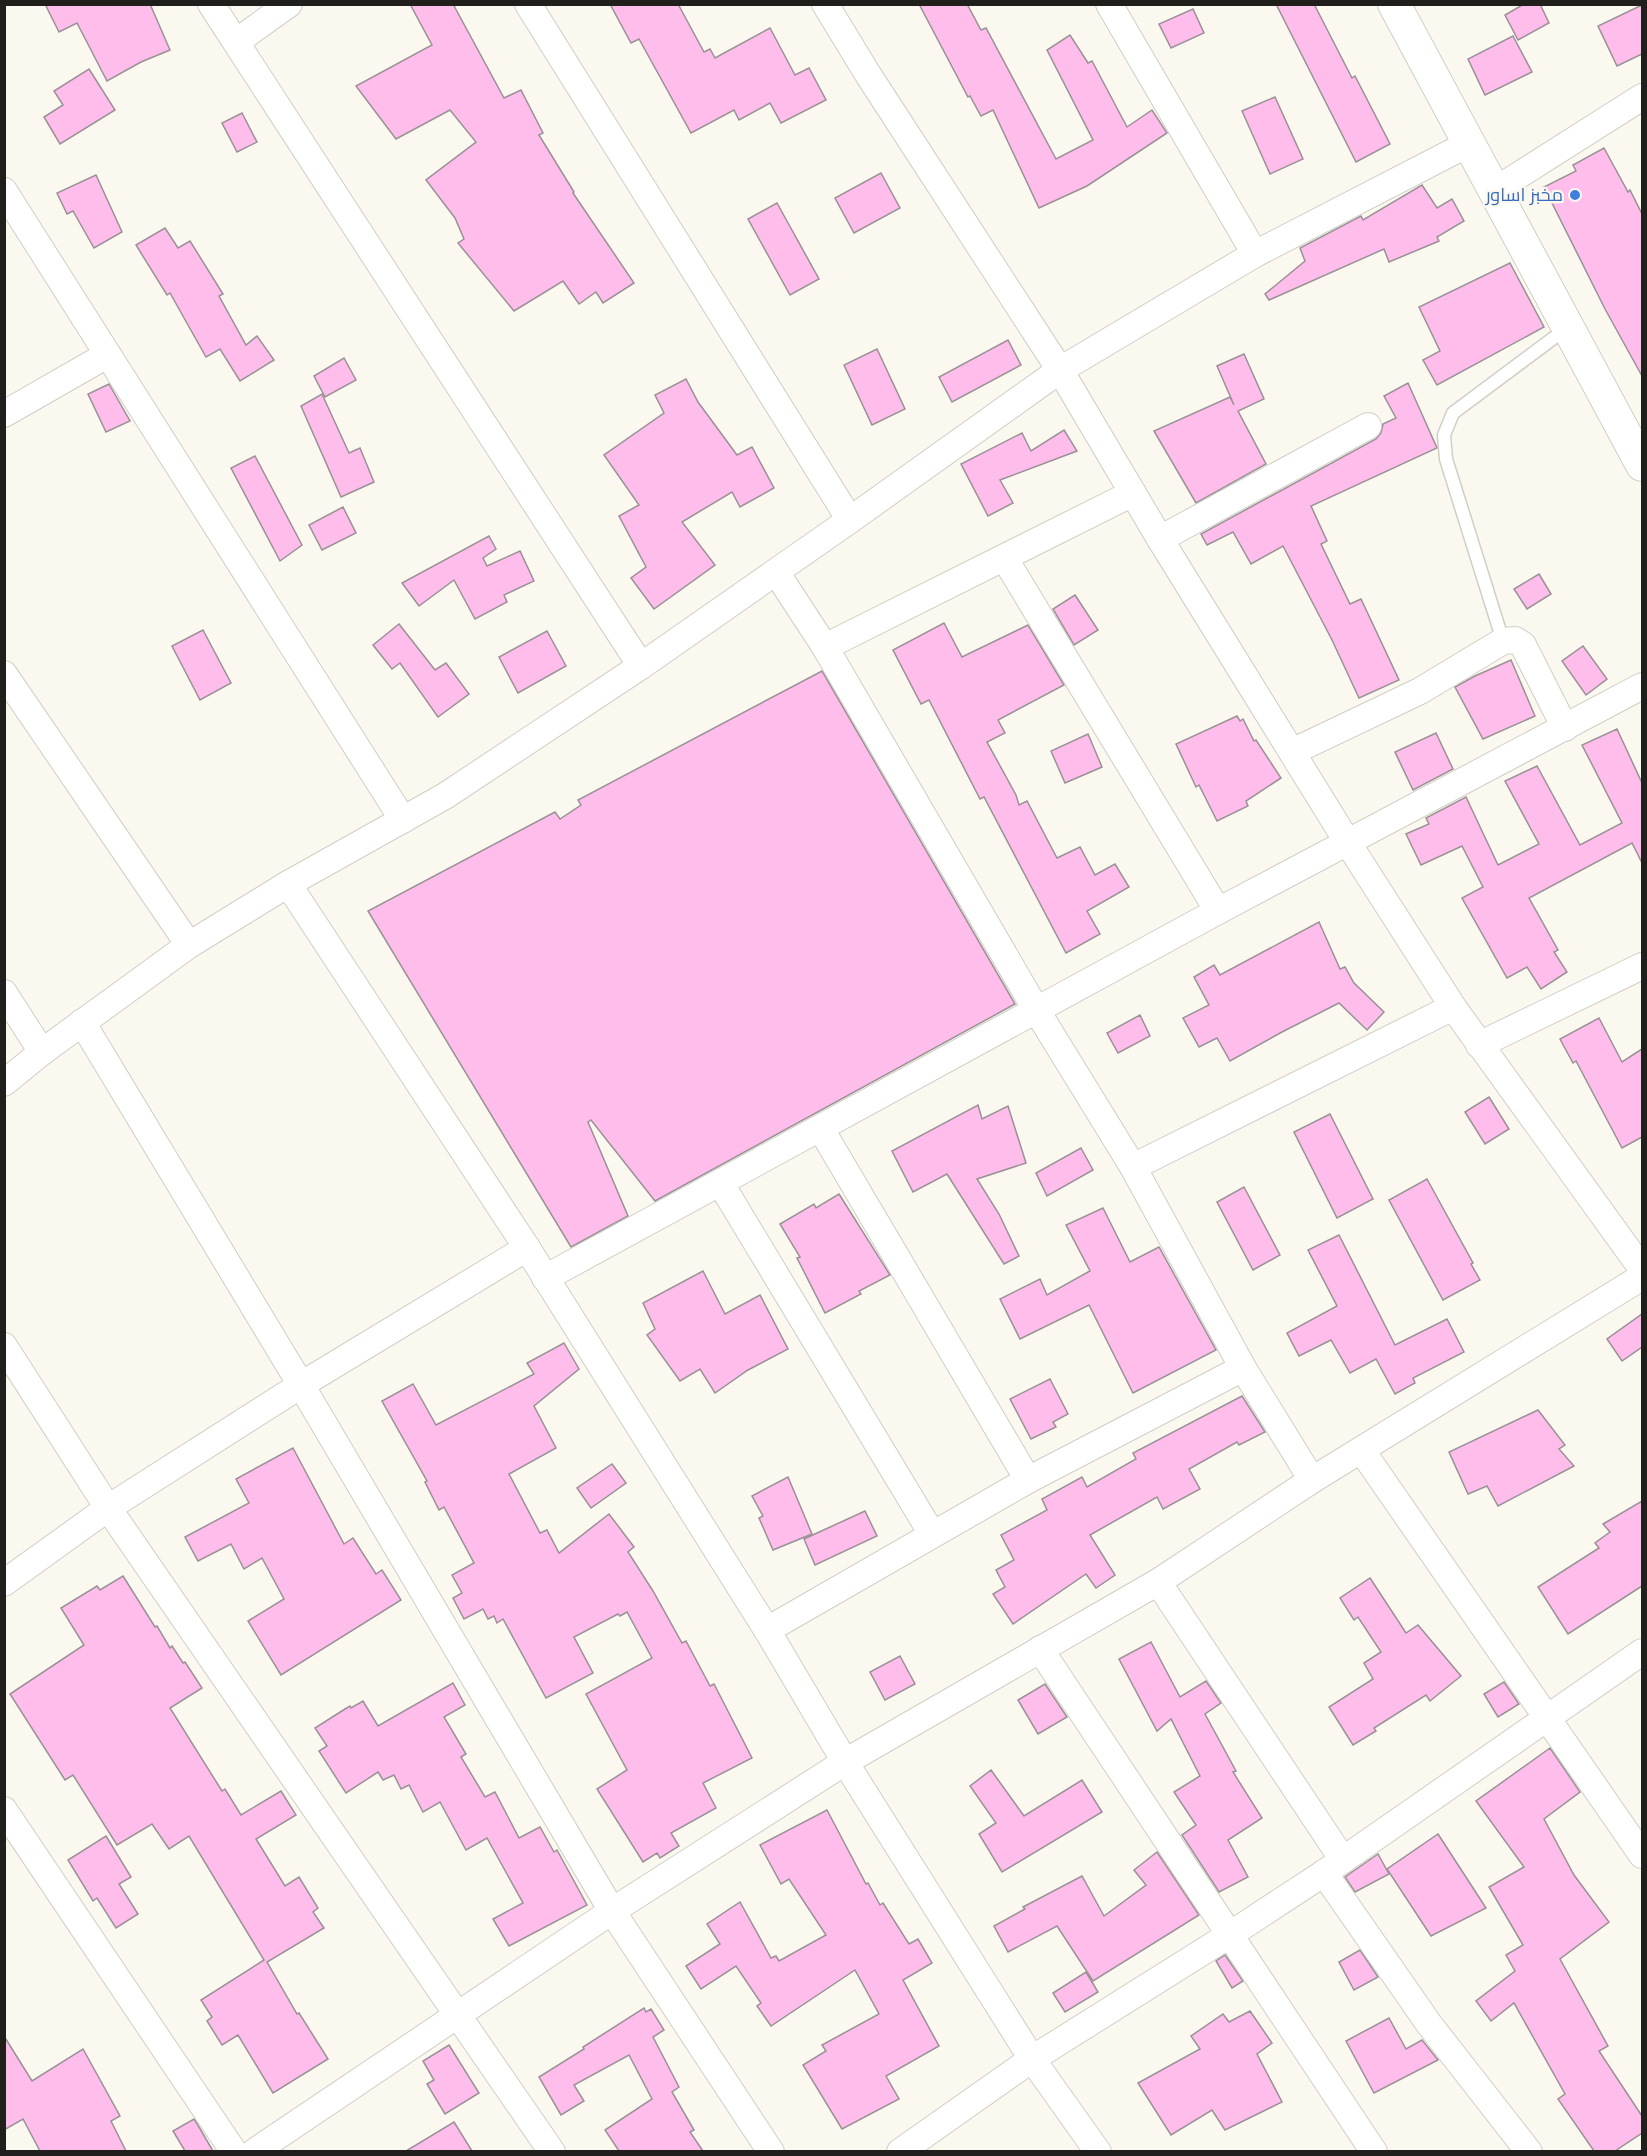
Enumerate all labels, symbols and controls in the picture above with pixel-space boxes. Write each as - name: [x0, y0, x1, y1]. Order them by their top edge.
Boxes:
- place label: مخبز اساور: [1485, 182, 1563, 206]
- marker: مخبز اساور: [1568, 188, 1582, 202]

